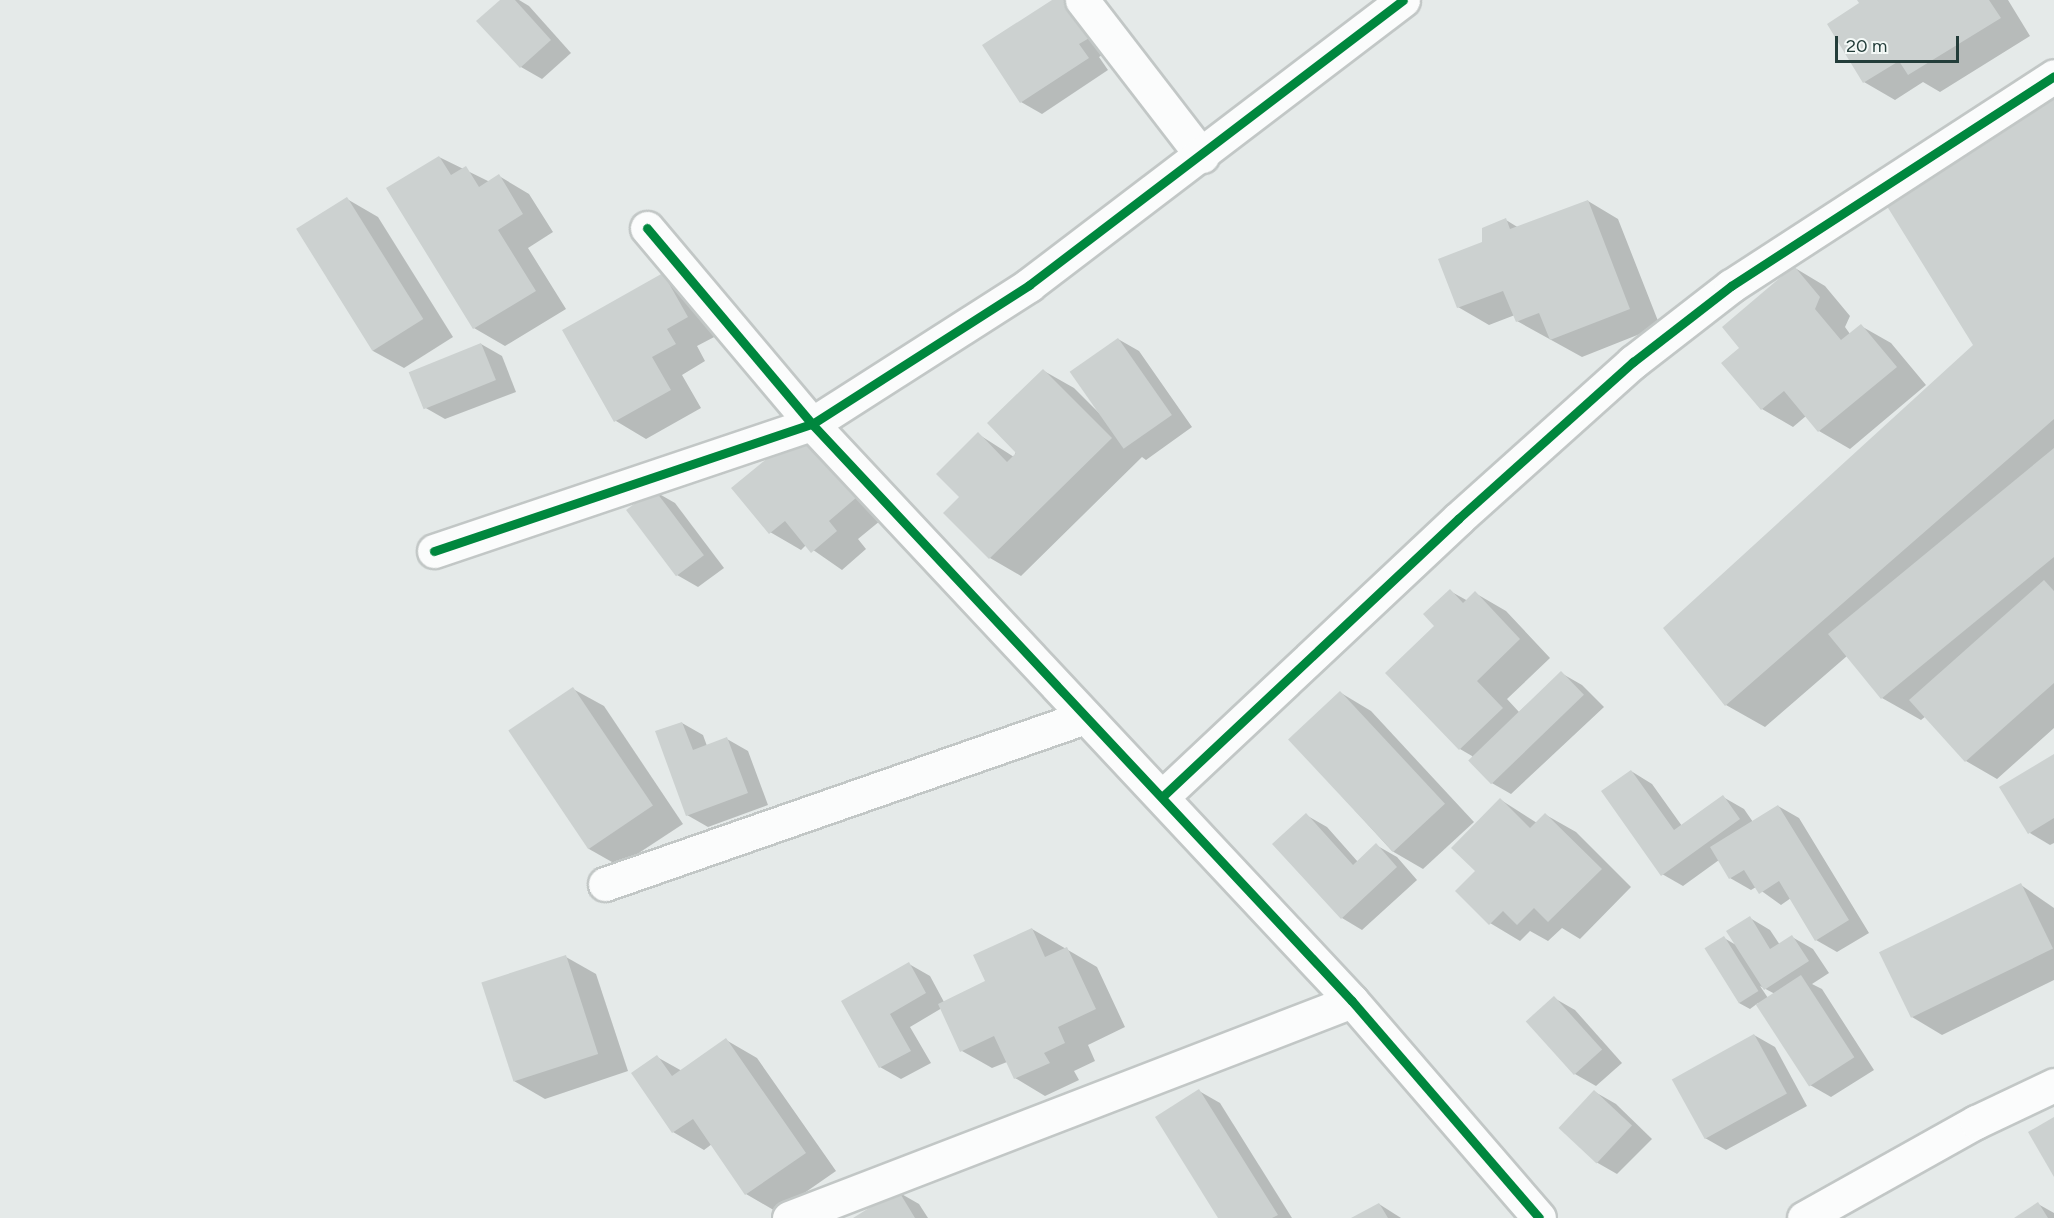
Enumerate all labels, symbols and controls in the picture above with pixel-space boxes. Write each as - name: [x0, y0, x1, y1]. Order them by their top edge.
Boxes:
- scale bar: [1838, 24, 1962, 62]
- text: 20 m: [1846, 35, 1887, 57]

